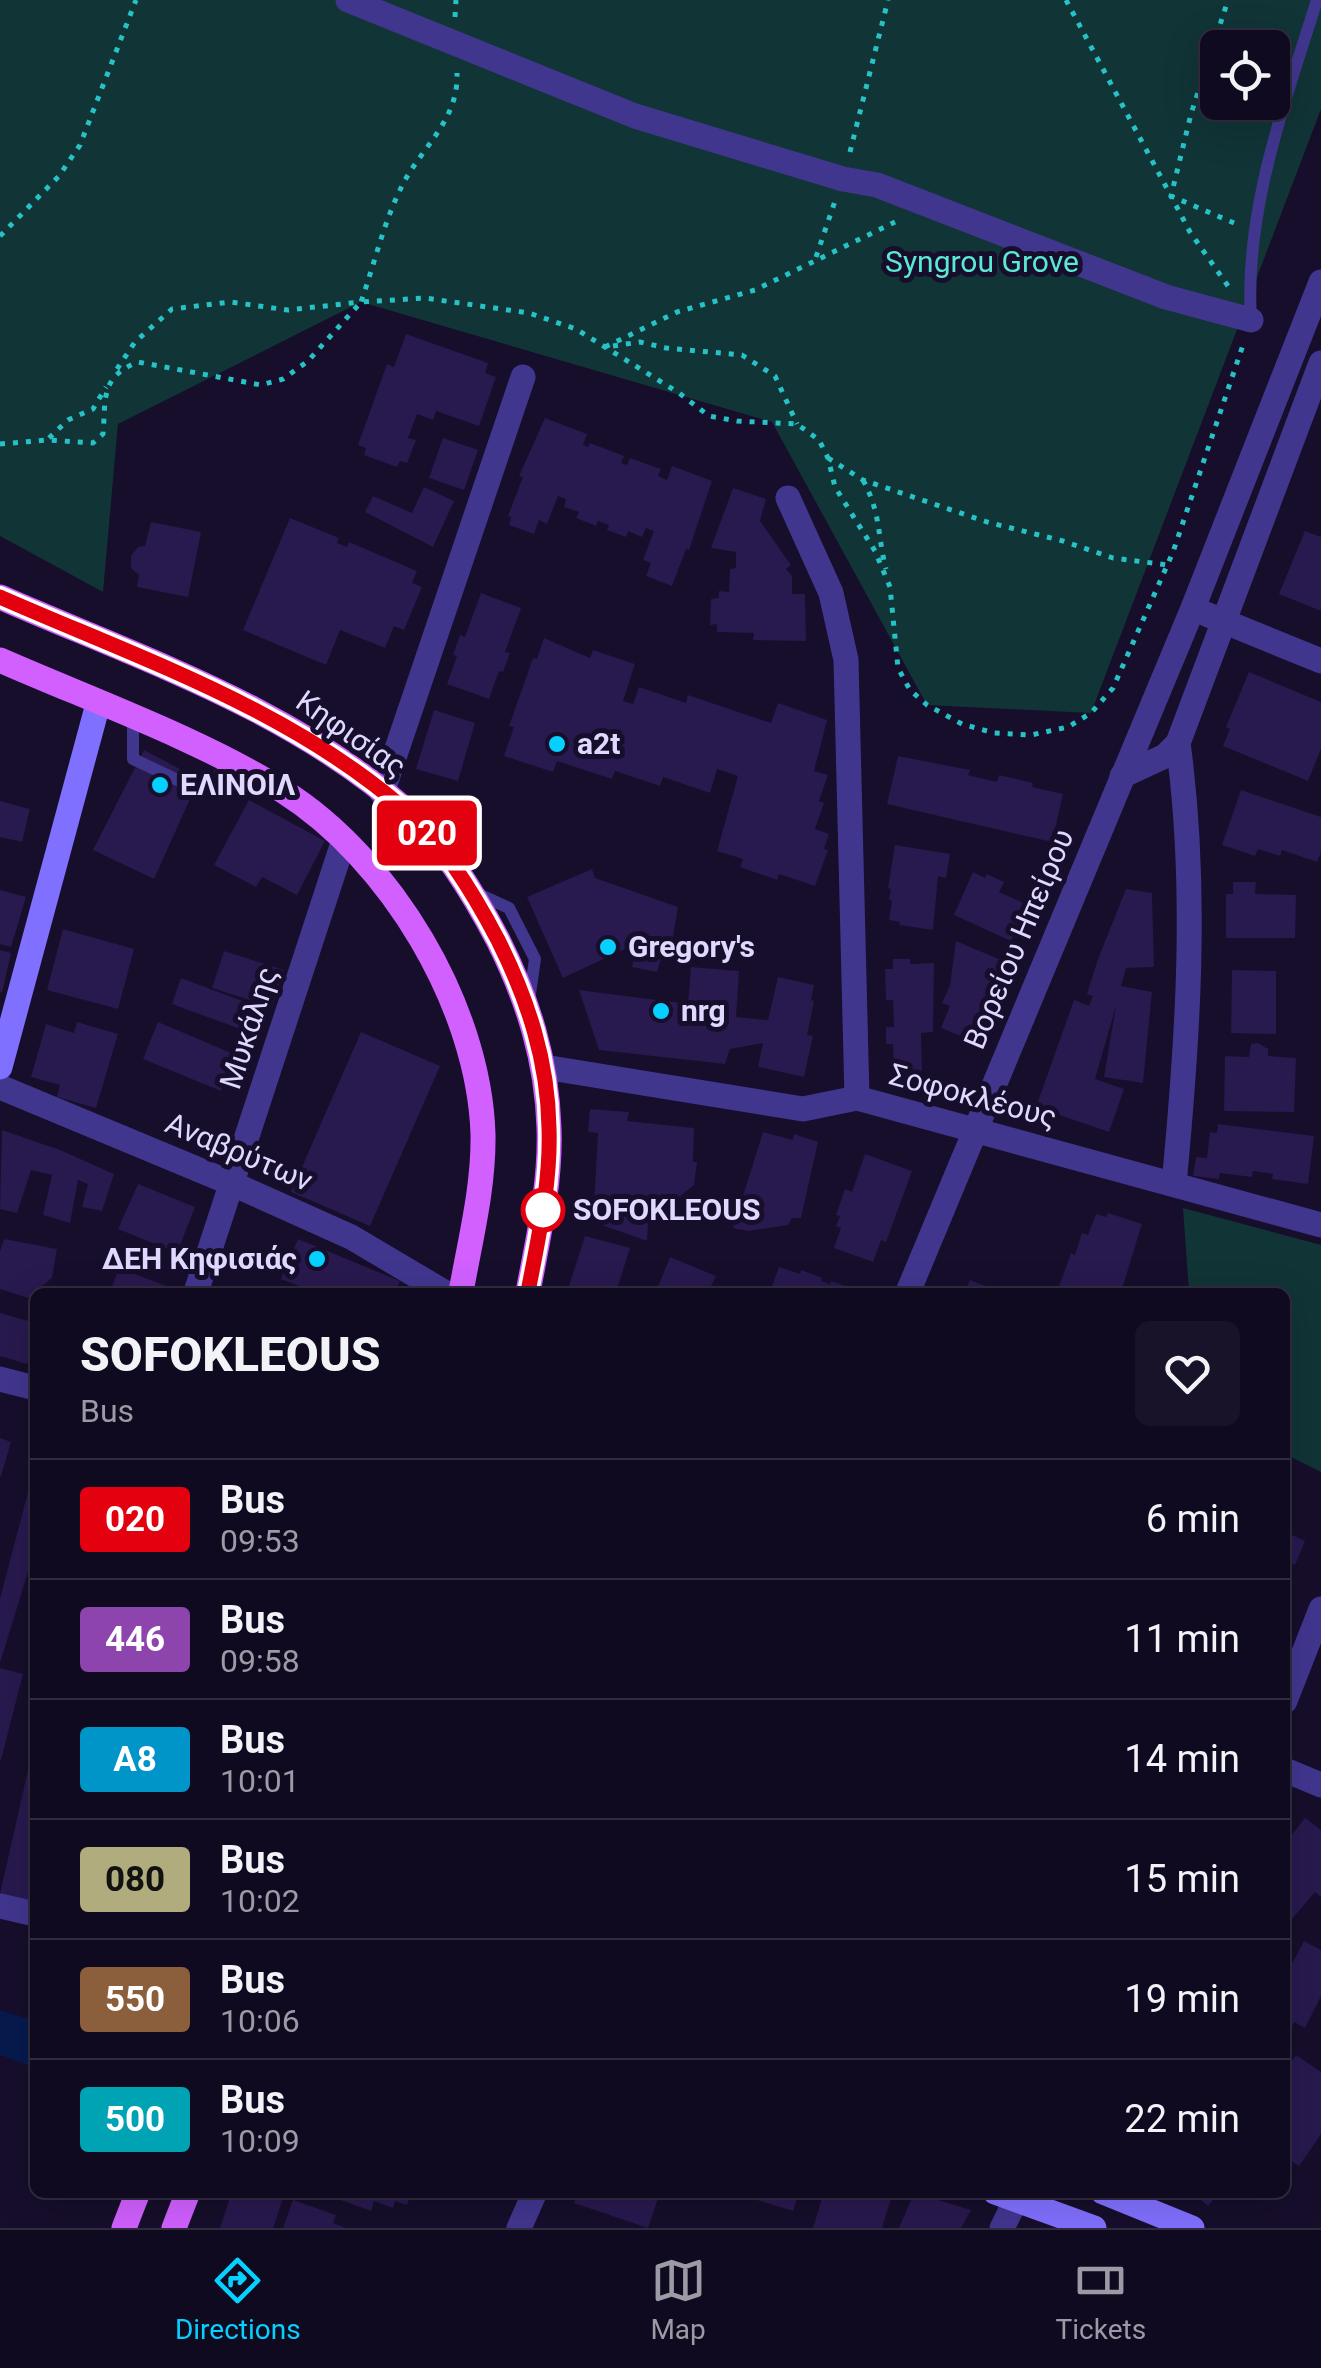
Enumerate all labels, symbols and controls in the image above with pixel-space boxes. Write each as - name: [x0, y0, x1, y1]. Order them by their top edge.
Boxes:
- map controls: [1200, 30, 1290, 120]
- button: locate: [1200, 30, 1290, 120]
- park label: Syngrou Grove: [885, 244, 1079, 279]
- street label: Κηφισίας: [290, 683, 413, 784]
- place label: a2t: [577, 726, 620, 761]
- marker: a2t: [546, 733, 568, 755]
- place label: ΕΛΙΝΟΙΛ: [180, 767, 296, 802]
- marker: ΕΛΙΝΟΙΛ: [149, 774, 171, 796]
- line badge: 020: [370, 800, 484, 866]
- text: 020: [397, 813, 457, 854]
- street label: Βορείου Ηπείρου: [956, 824, 1081, 1054]
- place label: Gregory's: [628, 929, 755, 964]
- marker: Gregory's: [597, 936, 619, 958]
- street label: Μυκάλης: [212, 963, 285, 1093]
- place label: nrg: [681, 993, 726, 1028]
- marker: nrg: [650, 1000, 672, 1022]
- street label: Σοφοκλέους: [886, 1056, 1061, 1135]
- street label: Αναβρύτων: [161, 1105, 318, 1198]
- marker: SOFOKLEOUS: [522, 1189, 564, 1231]
- place label: SOFOKLEOUS: [573, 1192, 760, 1227]
- place label: ΔΕΗ Κηφισιάς: [102, 1241, 297, 1276]
- marker: ΔΕΗ Κηφισιάς: [306, 1248, 328, 1270]
- button: heart: [1135, 1321, 1240, 1426]
- text: SOFOKLEOUS: [80, 1326, 381, 1383]
- text: Bus: [80, 1392, 134, 1430]
- text: Bus: [220, 1478, 285, 1522]
- text: 6 min: [1146, 1497, 1240, 1541]
- text: 020: [105, 1499, 165, 1540]
- text: 09:53: [220, 1522, 300, 1560]
- text: Bus: [220, 1598, 285, 1642]
- text: 11 min: [1124, 1617, 1240, 1661]
- text: 446: [105, 1619, 165, 1660]
- text: 09:58: [220, 1642, 300, 1680]
- text: Bus: [220, 1718, 285, 1762]
- text: 14 min: [1124, 1737, 1240, 1781]
- text: A8: [113, 1739, 157, 1780]
- text: 10:01: [220, 1762, 300, 1800]
- text: Bus: [220, 1838, 285, 1882]
- text: 15 min: [1124, 1857, 1240, 1901]
- text: 080: [105, 1859, 165, 1900]
- text: 10:02: [220, 1882, 300, 1920]
- text: Bus: [220, 1958, 285, 2002]
- text: 19 min: [1124, 1977, 1240, 2021]
- text: 550: [105, 1979, 165, 2020]
- text: 10:06: [220, 2002, 300, 2040]
- text: Bus: [220, 2078, 285, 2122]
- text: 22 min: [1124, 2097, 1240, 2141]
- text: 500: [105, 2099, 165, 2140]
- text: 10:09: [220, 2122, 300, 2160]
- tab: Directions: [175, 2253, 301, 2346]
- tab: Map: [650, 2253, 706, 2346]
- tab: Tickets: [1056, 2253, 1146, 2346]

